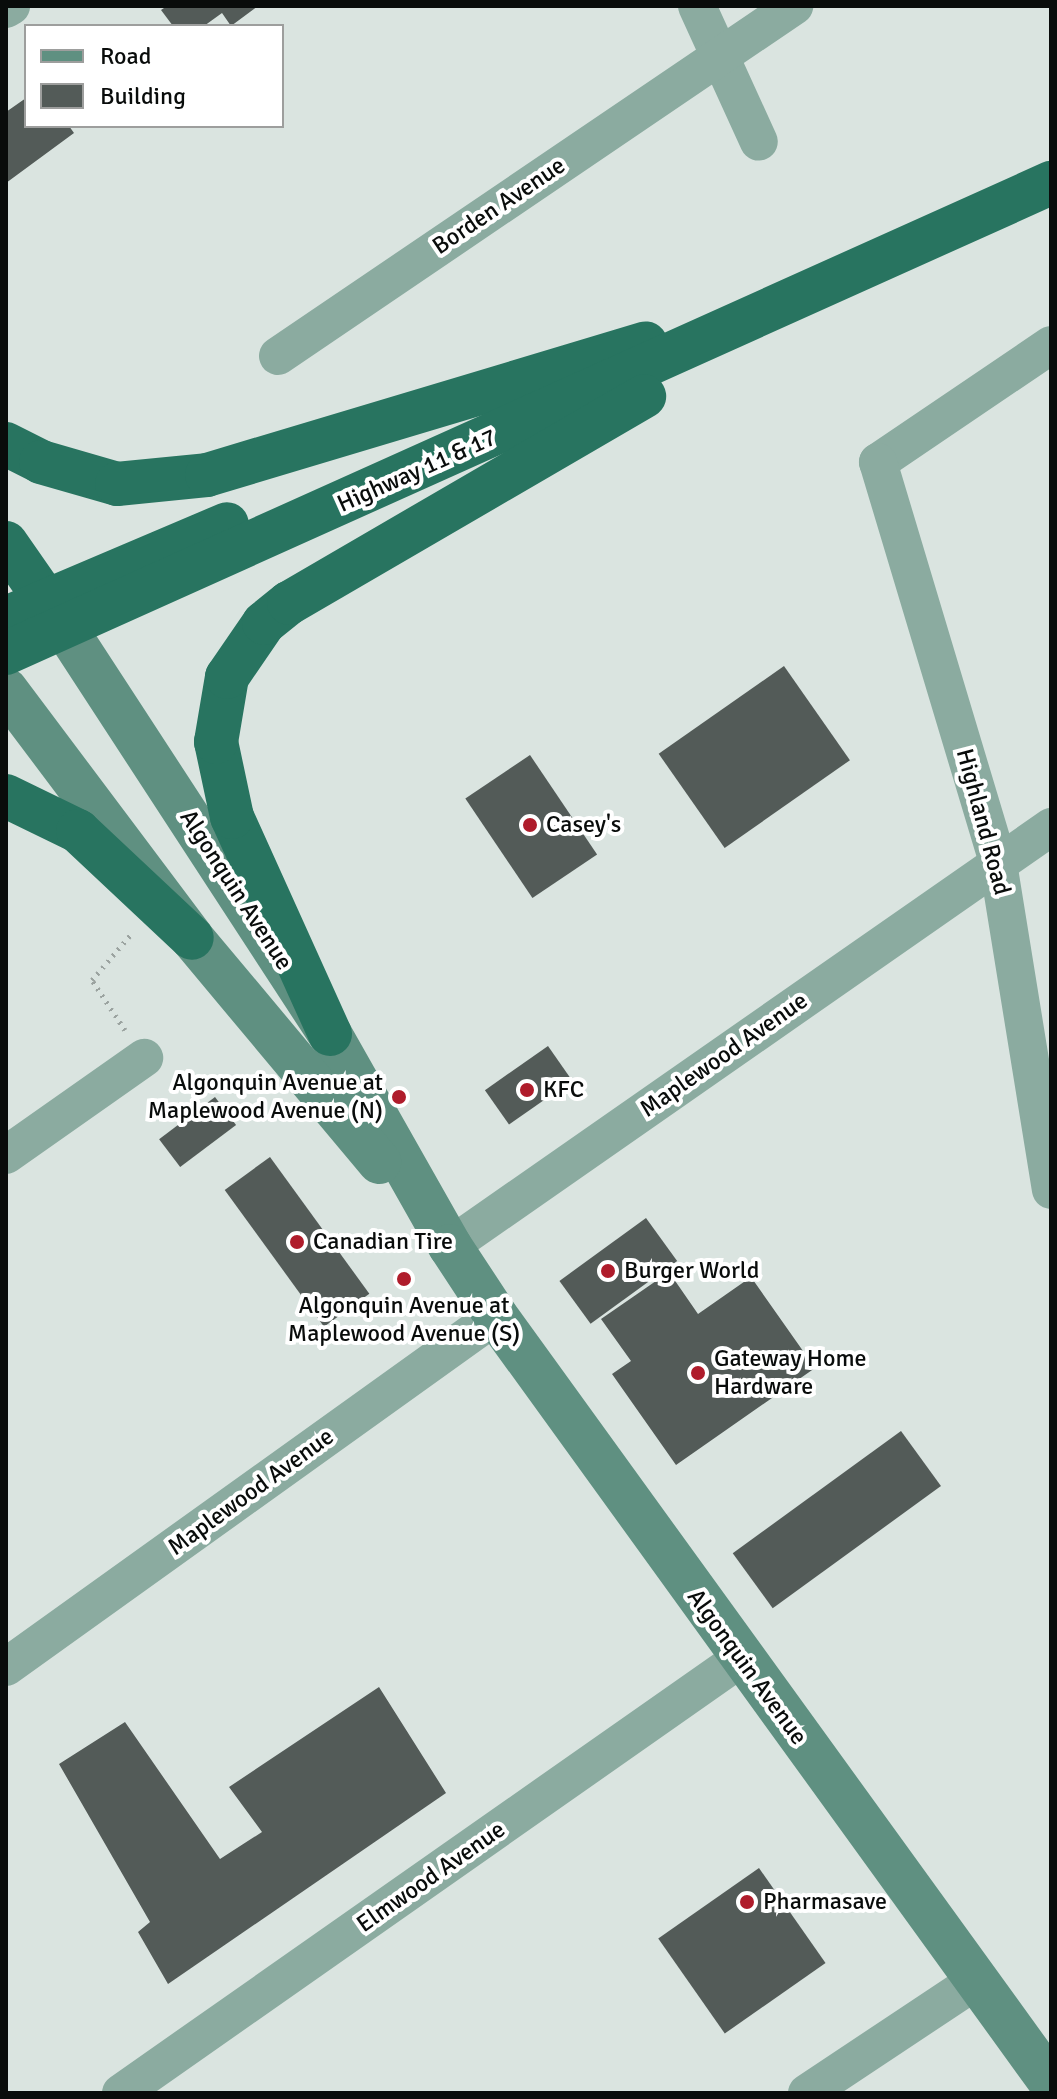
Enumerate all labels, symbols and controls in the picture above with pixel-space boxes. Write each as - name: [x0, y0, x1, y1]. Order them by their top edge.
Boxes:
- legend: [24, 24, 284, 128]
- text: Road: [100, 41, 151, 71]
- text: Building: [100, 81, 186, 111]
- street label: Borden Avenue: [427, 151, 571, 261]
- street label: Highway 11 & 17: [333, 423, 501, 519]
- street label: Highland Road: [950, 746, 1016, 898]
- street label: Algonquin Avenue: [173, 804, 299, 976]
- place label: Casey's: [546, 811, 621, 839]
- marker: Casey's: [521, 816, 539, 834]
- street label: Maplewood Avenue: [635, 986, 813, 1124]
- place label: Algonquin Avenue at Maplewood Avenue (N): [148, 1069, 383, 1125]
- place label: KFC: [543, 1076, 584, 1104]
- marker: KFC: [518, 1081, 536, 1099]
- marker: Algonquin Avenue at Maplewood Avenue (N): [390, 1088, 408, 1106]
- place label: Canadian Tire: [313, 1228, 453, 1256]
- marker: Canadian Tire: [288, 1233, 306, 1251]
- place label: Burger World: [624, 1257, 759, 1285]
- marker: Burger World: [599, 1262, 617, 1280]
- marker: Algonquin Avenue at Maplewood Avenue (S): [395, 1270, 413, 1288]
- place label: Algonquin Avenue at Maplewood Avenue (S): [288, 1292, 520, 1348]
- place label: Gateway Home Hardware: [714, 1345, 867, 1401]
- marker: Gateway Home Hardware: [689, 1364, 707, 1382]
- street label: Maplewood Avenue: [163, 1422, 339, 1562]
- street label: Algonquin Avenue: [681, 1584, 813, 1750]
- street label: Elmwood Avenue: [351, 1815, 511, 1939]
- place label: Pharmasave: [763, 1888, 887, 1916]
- marker: Pharmasave: [738, 1893, 756, 1911]

